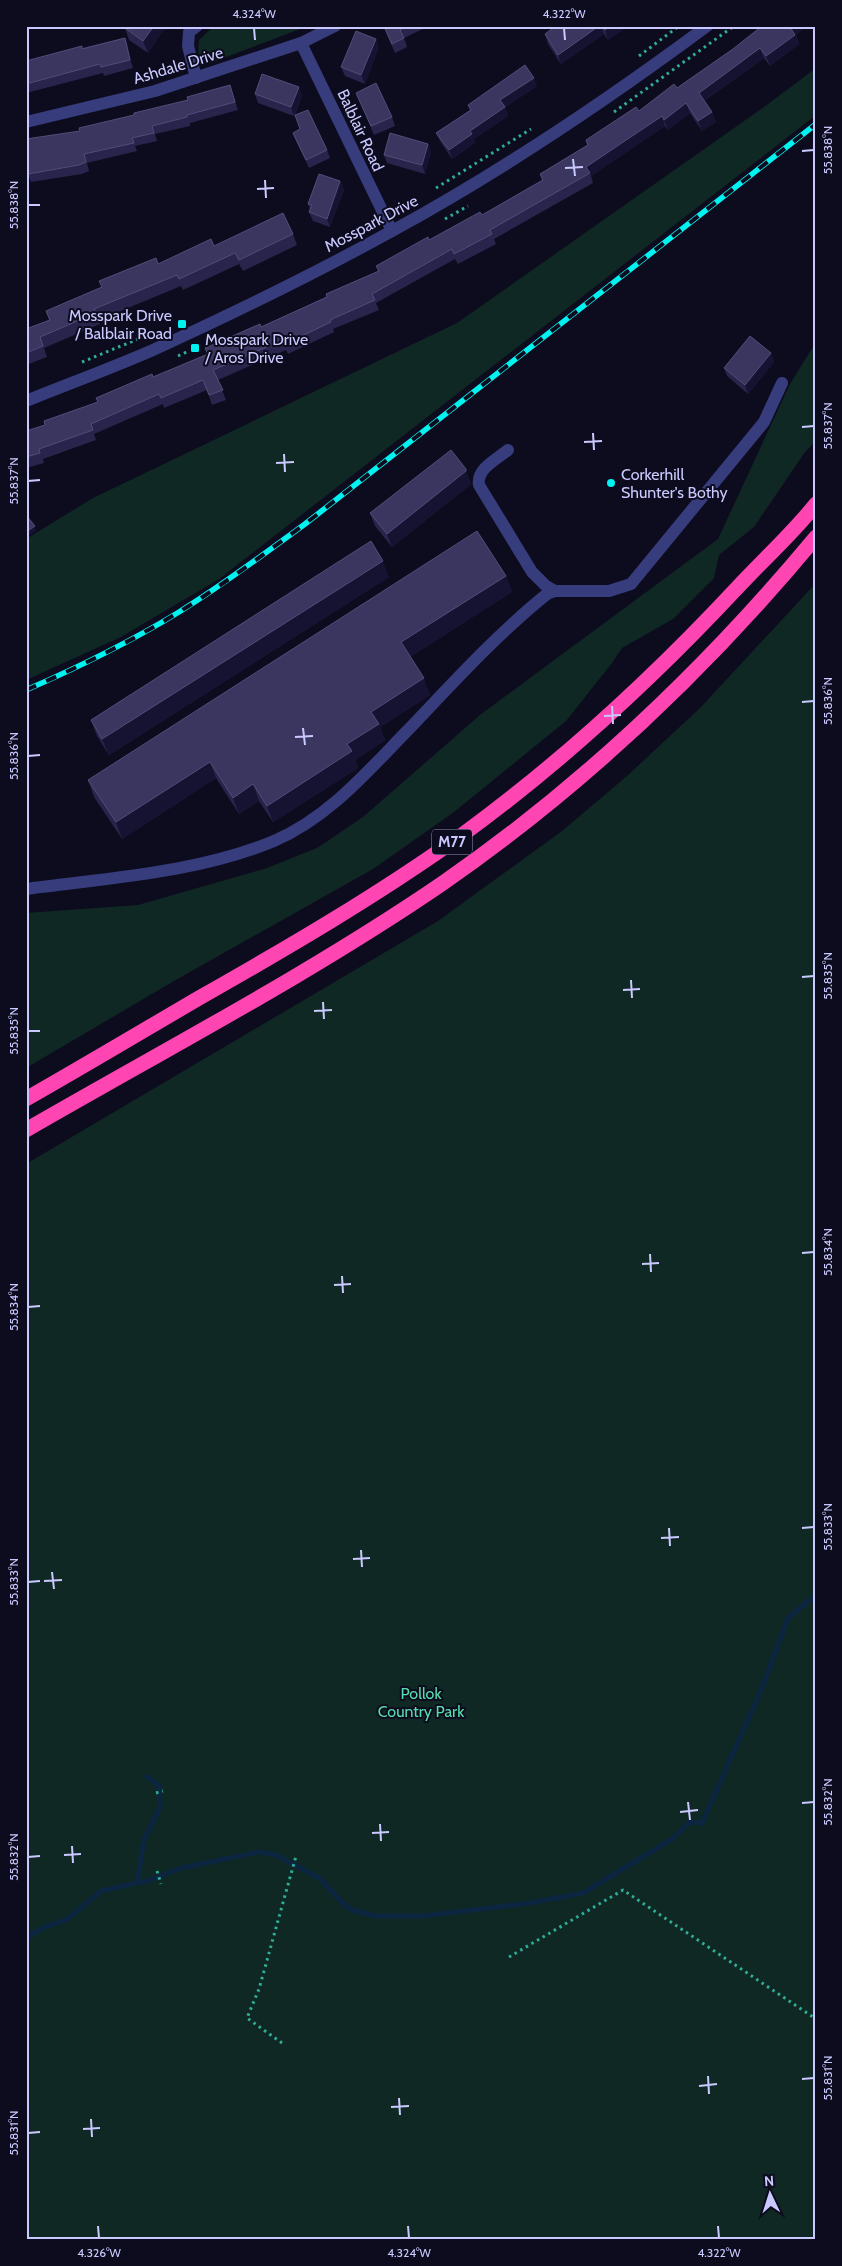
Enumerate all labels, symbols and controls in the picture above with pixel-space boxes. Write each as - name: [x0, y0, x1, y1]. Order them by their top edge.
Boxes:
- text: 4.324°W: [232, 6, 276, 21]
- text: 4.322°W: [542, 6, 586, 21]
- street label: Ashdale Drive: [131, 43, 225, 88]
- street label: Balblair Road: [333, 86, 388, 174]
- text: 55.838°N: [820, 126, 835, 174]
- text: 55.838°N: [6, 181, 21, 229]
- street label: Mosspark Drive: [321, 191, 421, 256]
- place label: Mosspark Drive / Balblair Road: [69, 306, 172, 343]
- marker: Mosspark Drive / Balblair Road: [176, 318, 188, 330]
- place label: Mosspark Drive / Aros Drive: [204, 330, 308, 367]
- marker: Mosspark Drive / Aros Drive: [189, 342, 201, 354]
- text: 55.837°N: [820, 402, 835, 450]
- text: 55.837°N: [6, 457, 21, 505]
- place label: Corkerhill Shunter's Bothy: [621, 465, 728, 502]
- marker: Corkerhill Shunter's Bothy: [605, 477, 617, 489]
- text: 55.836°N: [820, 677, 835, 725]
- text: 55.836°N: [6, 732, 21, 780]
- road number: M77: [432, 830, 472, 854]
- text: 55.835°N: [820, 952, 835, 1000]
- text: 55.835°N: [6, 1007, 21, 1055]
- text: 55.834°N: [820, 1228, 835, 1276]
- text: 55.834°N: [6, 1283, 21, 1331]
- text: 55.833°N: [820, 1503, 835, 1551]
- text: 55.833°N: [6, 1558, 21, 1606]
- park label: Pollok Country Park: [378, 1684, 465, 1721]
- text: 55.832°N: [820, 1778, 835, 1826]
- text: 55.832°N: [6, 1833, 21, 1881]
- text: 55.831°N: [820, 2055, 835, 2101]
- text: 55.831°N: [6, 2110, 21, 2156]
- north arrow: [744, 2168, 794, 2218]
- text: N: [764, 2172, 775, 2190]
- text: 4.326°W: [77, 2245, 121, 2260]
- text: 4.324°W: [387, 2245, 431, 2260]
- text: 4.322°W: [697, 2245, 741, 2260]

